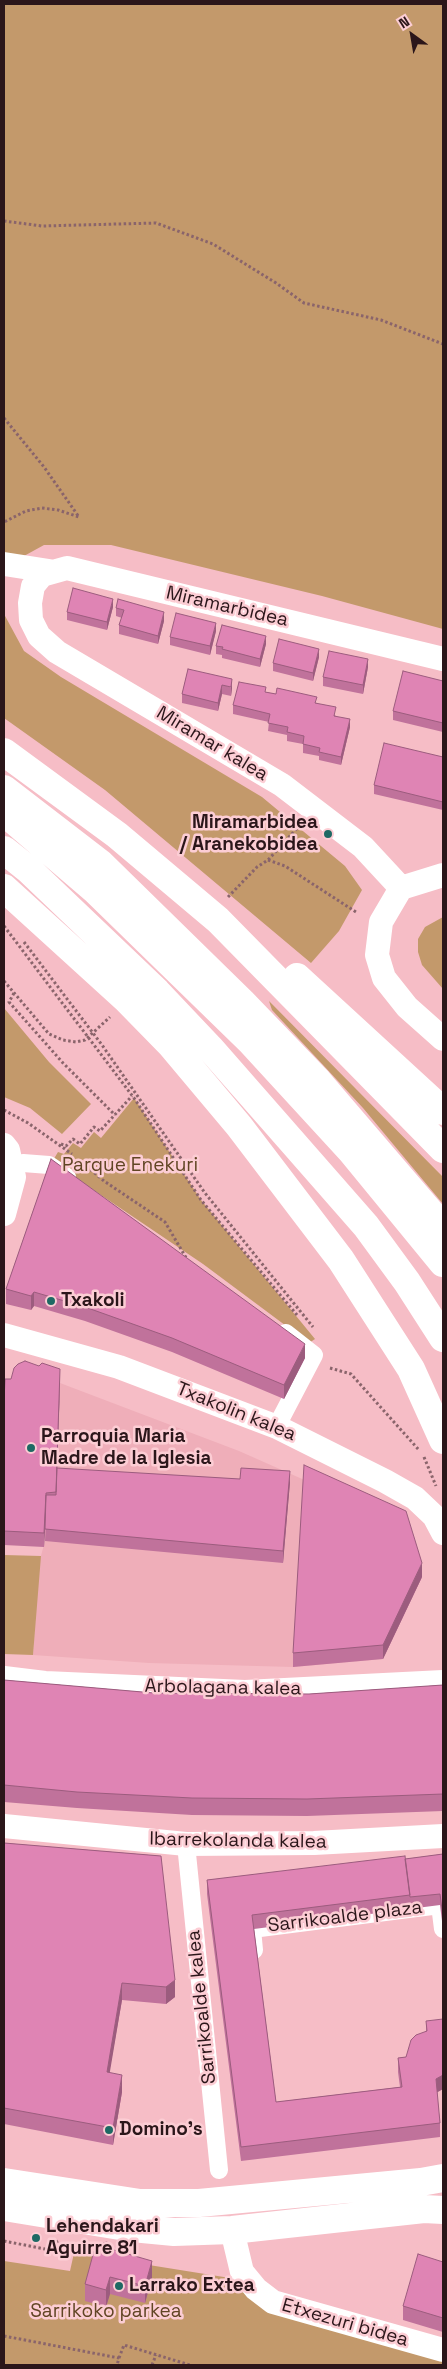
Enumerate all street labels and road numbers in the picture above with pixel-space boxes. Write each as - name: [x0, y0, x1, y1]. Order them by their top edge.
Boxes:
- street label: Miramarbidea: [164, 582, 290, 632]
- street label: Miramar kalea: [152, 702, 272, 786]
- street label: Txakolin kalea: [173, 1378, 299, 1446]
- street label: Arbolagana kalea: [144, 1675, 302, 1701]
- street label: Ibarrekolanda kalea: [149, 1828, 327, 1854]
- street label: Sarrikoalde plaza: [266, 1896, 424, 1938]
- street label: Sarrikoalde kalea: [183, 1929, 221, 2085]
- street label: Etxezuri bidea: [279, 2294, 411, 2352]

